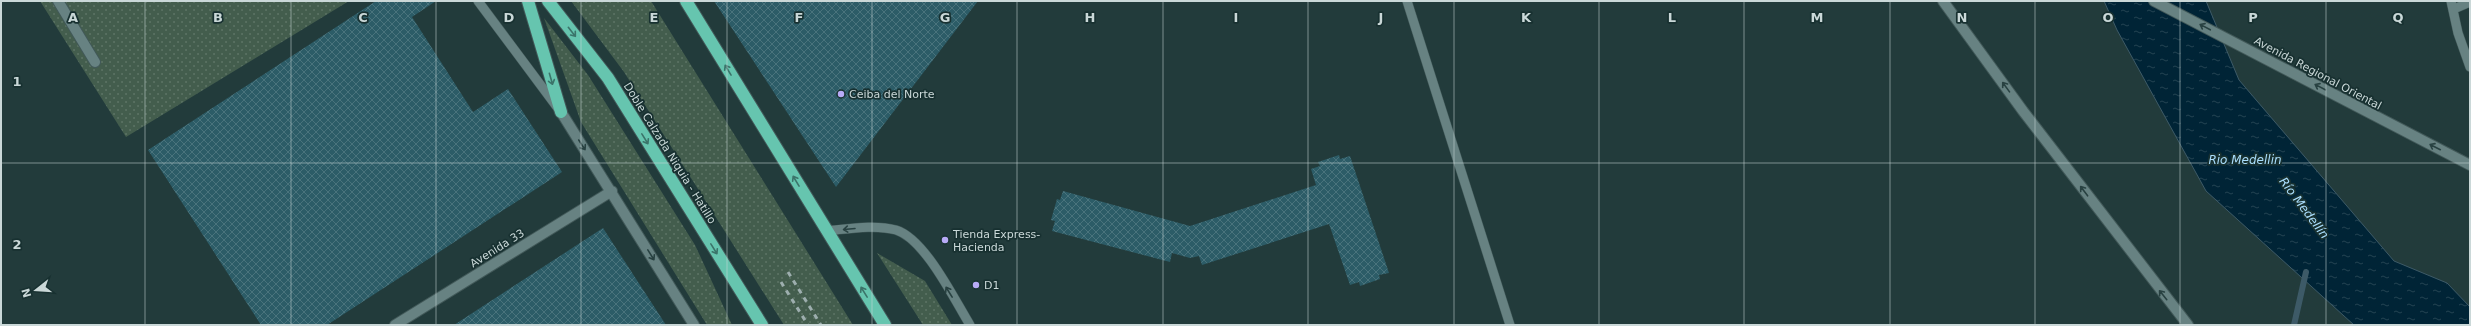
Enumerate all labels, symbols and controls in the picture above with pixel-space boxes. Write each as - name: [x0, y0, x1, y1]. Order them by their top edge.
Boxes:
- text: A: [68, 10, 78, 25]
- text: B: [213, 10, 223, 25]
- text: C: [358, 10, 368, 25]
- text: D: [504, 10, 515, 25]
- text: E: [650, 10, 658, 25]
- text: F: [795, 10, 803, 25]
- text: G: [940, 10, 950, 25]
- text: H: [1085, 10, 1095, 25]
- text: I: [1234, 10, 1238, 25]
- text: J: [1378, 10, 1383, 25]
- text: K: [1521, 10, 1532, 25]
- text: L: [1668, 10, 1676, 25]
- text: M: [1811, 10, 1823, 25]
- text: N: [1957, 10, 1967, 25]
- text: O: [2102, 10, 2114, 25]
- text: P: [2248, 10, 2258, 25]
- text: Q: [2392, 10, 2404, 25]
- one-way arrow: [2199, 23, 2211, 30]
- one-way arrow: [568, 26, 576, 37]
- street label: Avenida Regional Oriental: [2252, 34, 2384, 113]
- one-way arrow: [724, 64, 732, 76]
- one-way arrow: [548, 72, 555, 85]
- text: 1: [12, 74, 22, 89]
- street label: Doble Calzada Niquia - Hatillo: [621, 80, 719, 226]
- one-way arrow: [2002, 82, 2010, 93]
- one-way arrow: [2314, 83, 2326, 91]
- place label: Ceiba del Norte: [849, 88, 935, 101]
- marker: Ceiba del Norte: [836, 89, 846, 99]
- one-way arrow: [642, 133, 650, 145]
- one-way arrow: [578, 139, 586, 150]
- one-way arrow: [2429, 143, 2441, 150]
- water label: Rio Medellin: [2208, 153, 2282, 167]
- one-way arrow: [791, 175, 799, 187]
- water label: Río Medellín: [2276, 175, 2332, 241]
- one-way arrow: [2080, 186, 2088, 197]
- one-way arrow: [843, 225, 856, 233]
- street label: Avenida 33: [468, 227, 527, 270]
- place label: Tienda Express- Hacienda: [952, 228, 1040, 254]
- marker: Tienda Express- Hacienda: [940, 235, 950, 245]
- text: 2: [12, 237, 22, 252]
- one-way arrow: [711, 243, 719, 255]
- one-way arrow: [648, 249, 656, 261]
- north arrow: [16, 270, 56, 310]
- place label: D1: [984, 279, 999, 292]
- marker: D1: [971, 280, 981, 290]
- text: N: [19, 286, 34, 299]
- one-way arrow: [860, 287, 868, 298]
- one-way arrow: [945, 287, 953, 298]
- one-way arrow: [2159, 289, 2168, 300]

